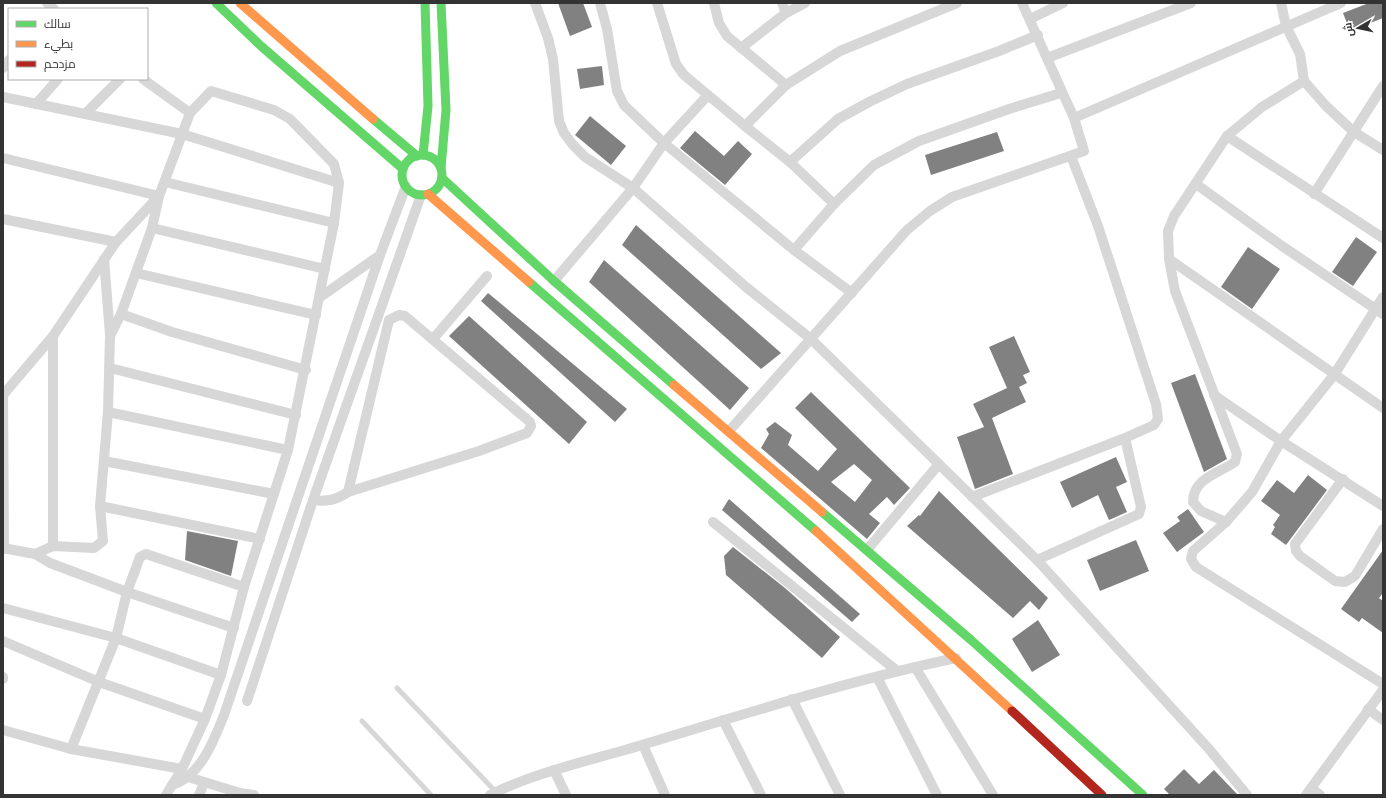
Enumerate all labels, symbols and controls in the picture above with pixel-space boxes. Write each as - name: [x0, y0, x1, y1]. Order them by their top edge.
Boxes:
- legend: [8, 8, 148, 80]
- north arrow: [1338, 8, 1378, 48]
- text: سالك: [44, 15, 71, 32]
- text: ش: [1339, 21, 1357, 38]
- text: بطيء: [44, 35, 73, 54]
- text: مزدحم: [44, 55, 76, 72]

